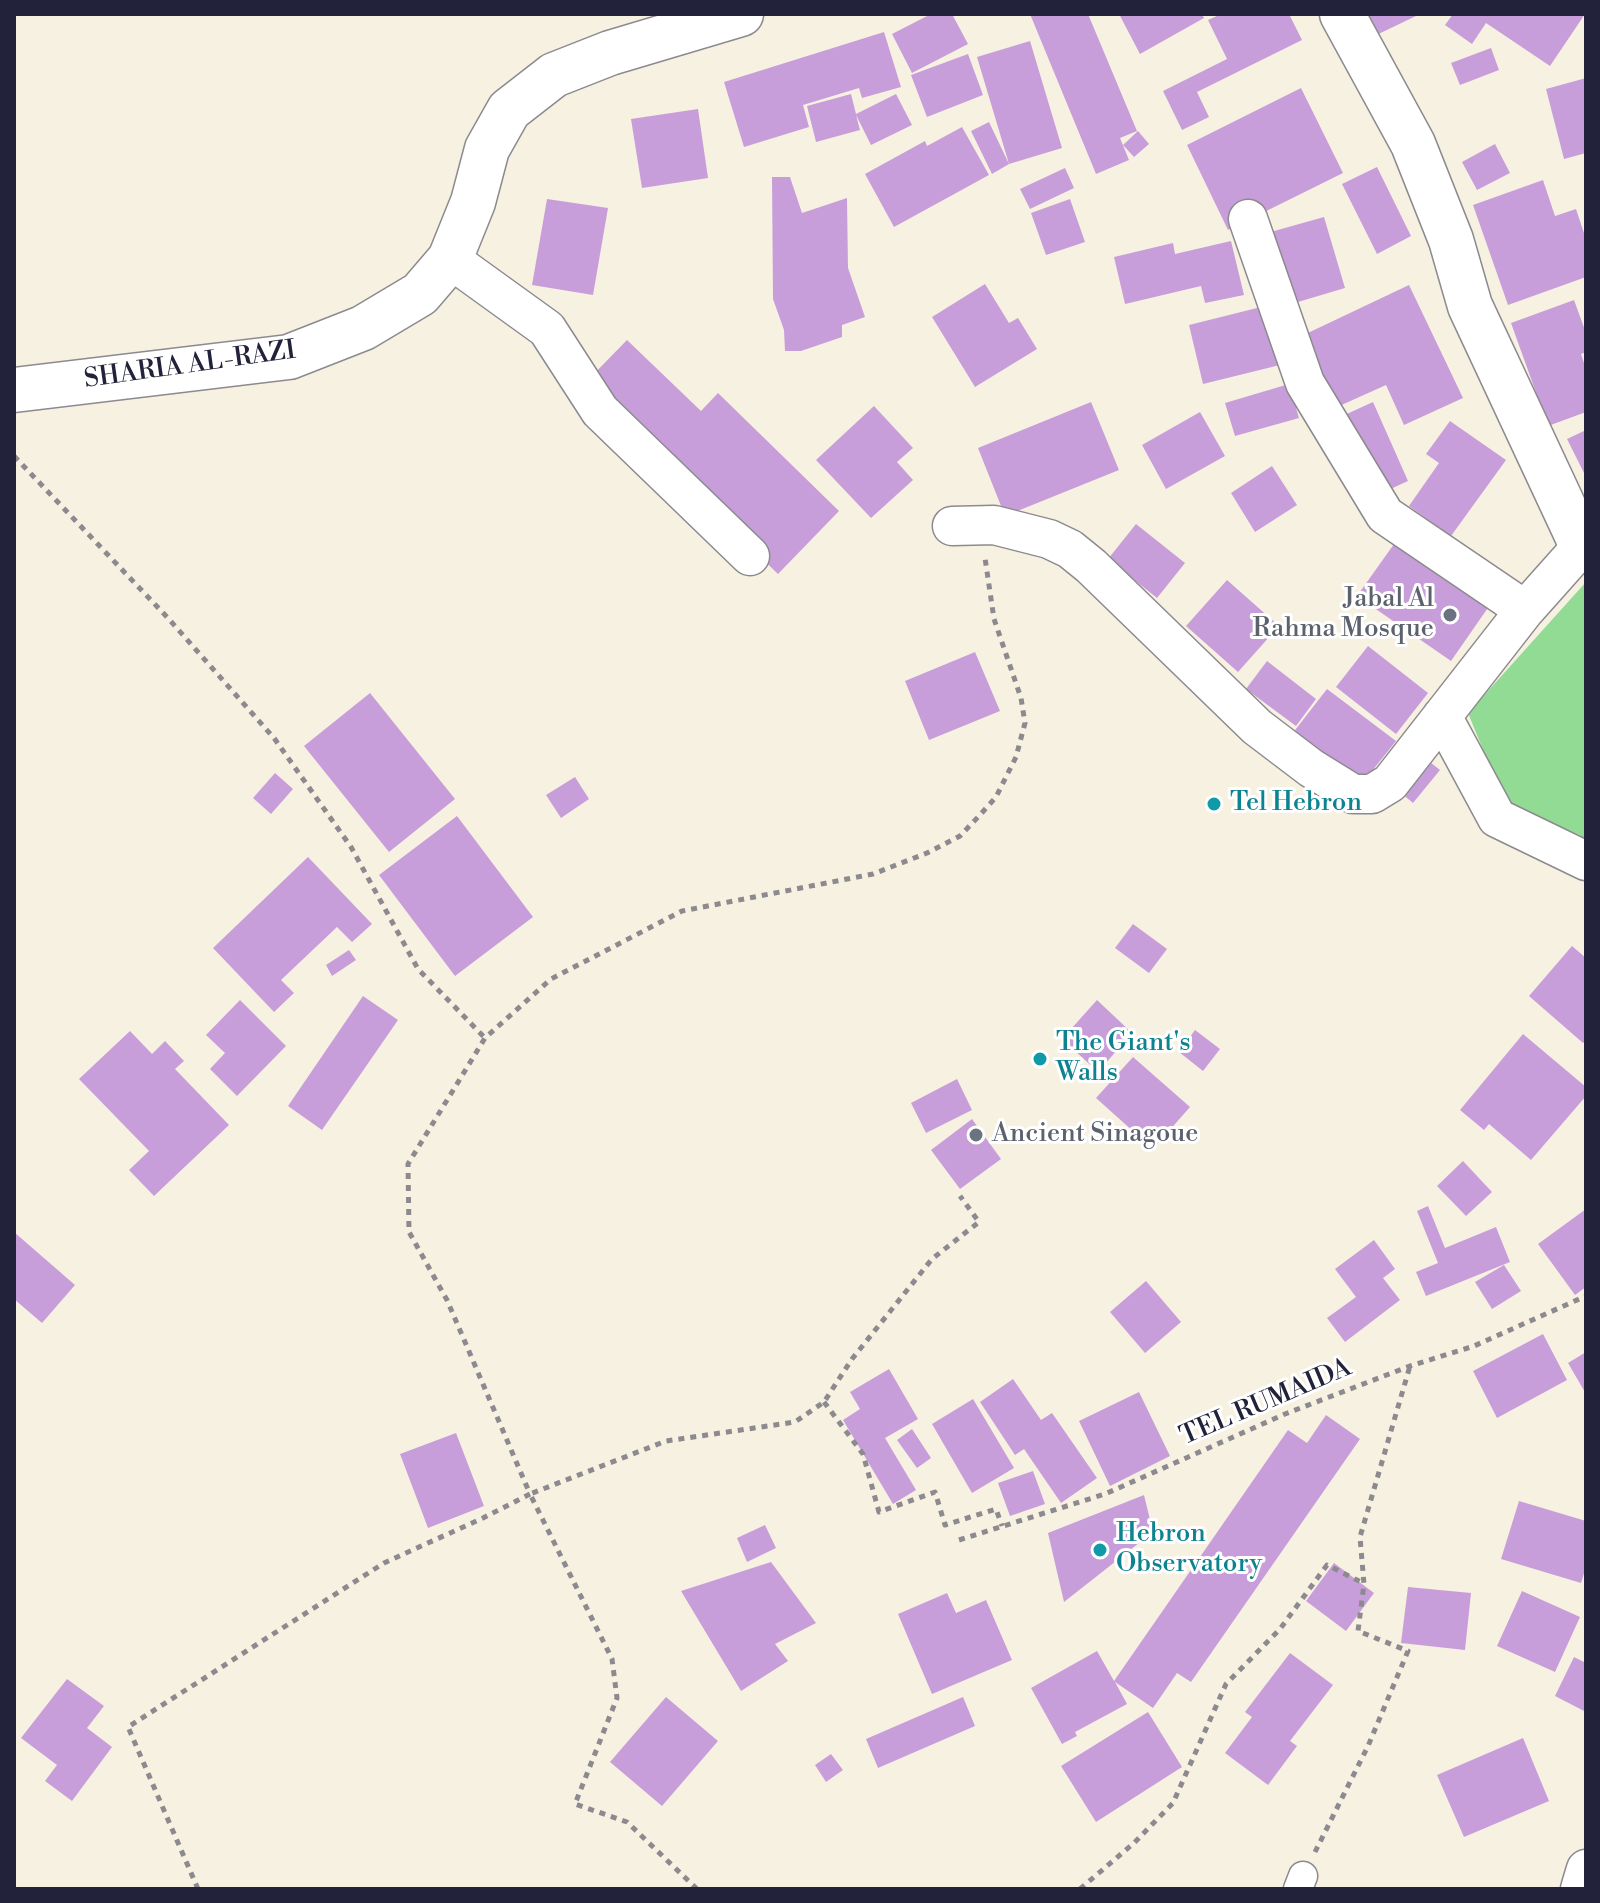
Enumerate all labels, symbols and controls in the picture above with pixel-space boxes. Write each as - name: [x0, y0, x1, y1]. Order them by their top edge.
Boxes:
- street label: SHARIA AL-RAZI: [82, 336, 298, 396]
- place label: Jabal Al Rahma Mosque: [1252, 584, 1434, 646]
- marker: Jabal Al Rahma Mosque: [1441, 606, 1459, 624]
- place label: Tel Hebron: [1230, 788, 1362, 820]
- marker: Tel Hebron: [1205, 795, 1223, 813]
- place label: The Giant's Walls: [1056, 1028, 1191, 1090]
- marker: The Giant's Walls: [1031, 1050, 1049, 1068]
- place label: Ancient Sinagoue: [992, 1119, 1198, 1151]
- marker: Ancient Sinagoue: [967, 1126, 985, 1144]
- street label: TEL RUMAIDA: [1176, 1353, 1356, 1453]
- place label: Hebron Observatory: [1116, 1519, 1262, 1580]
- marker: Hebron Observatory: [1091, 1541, 1109, 1559]

